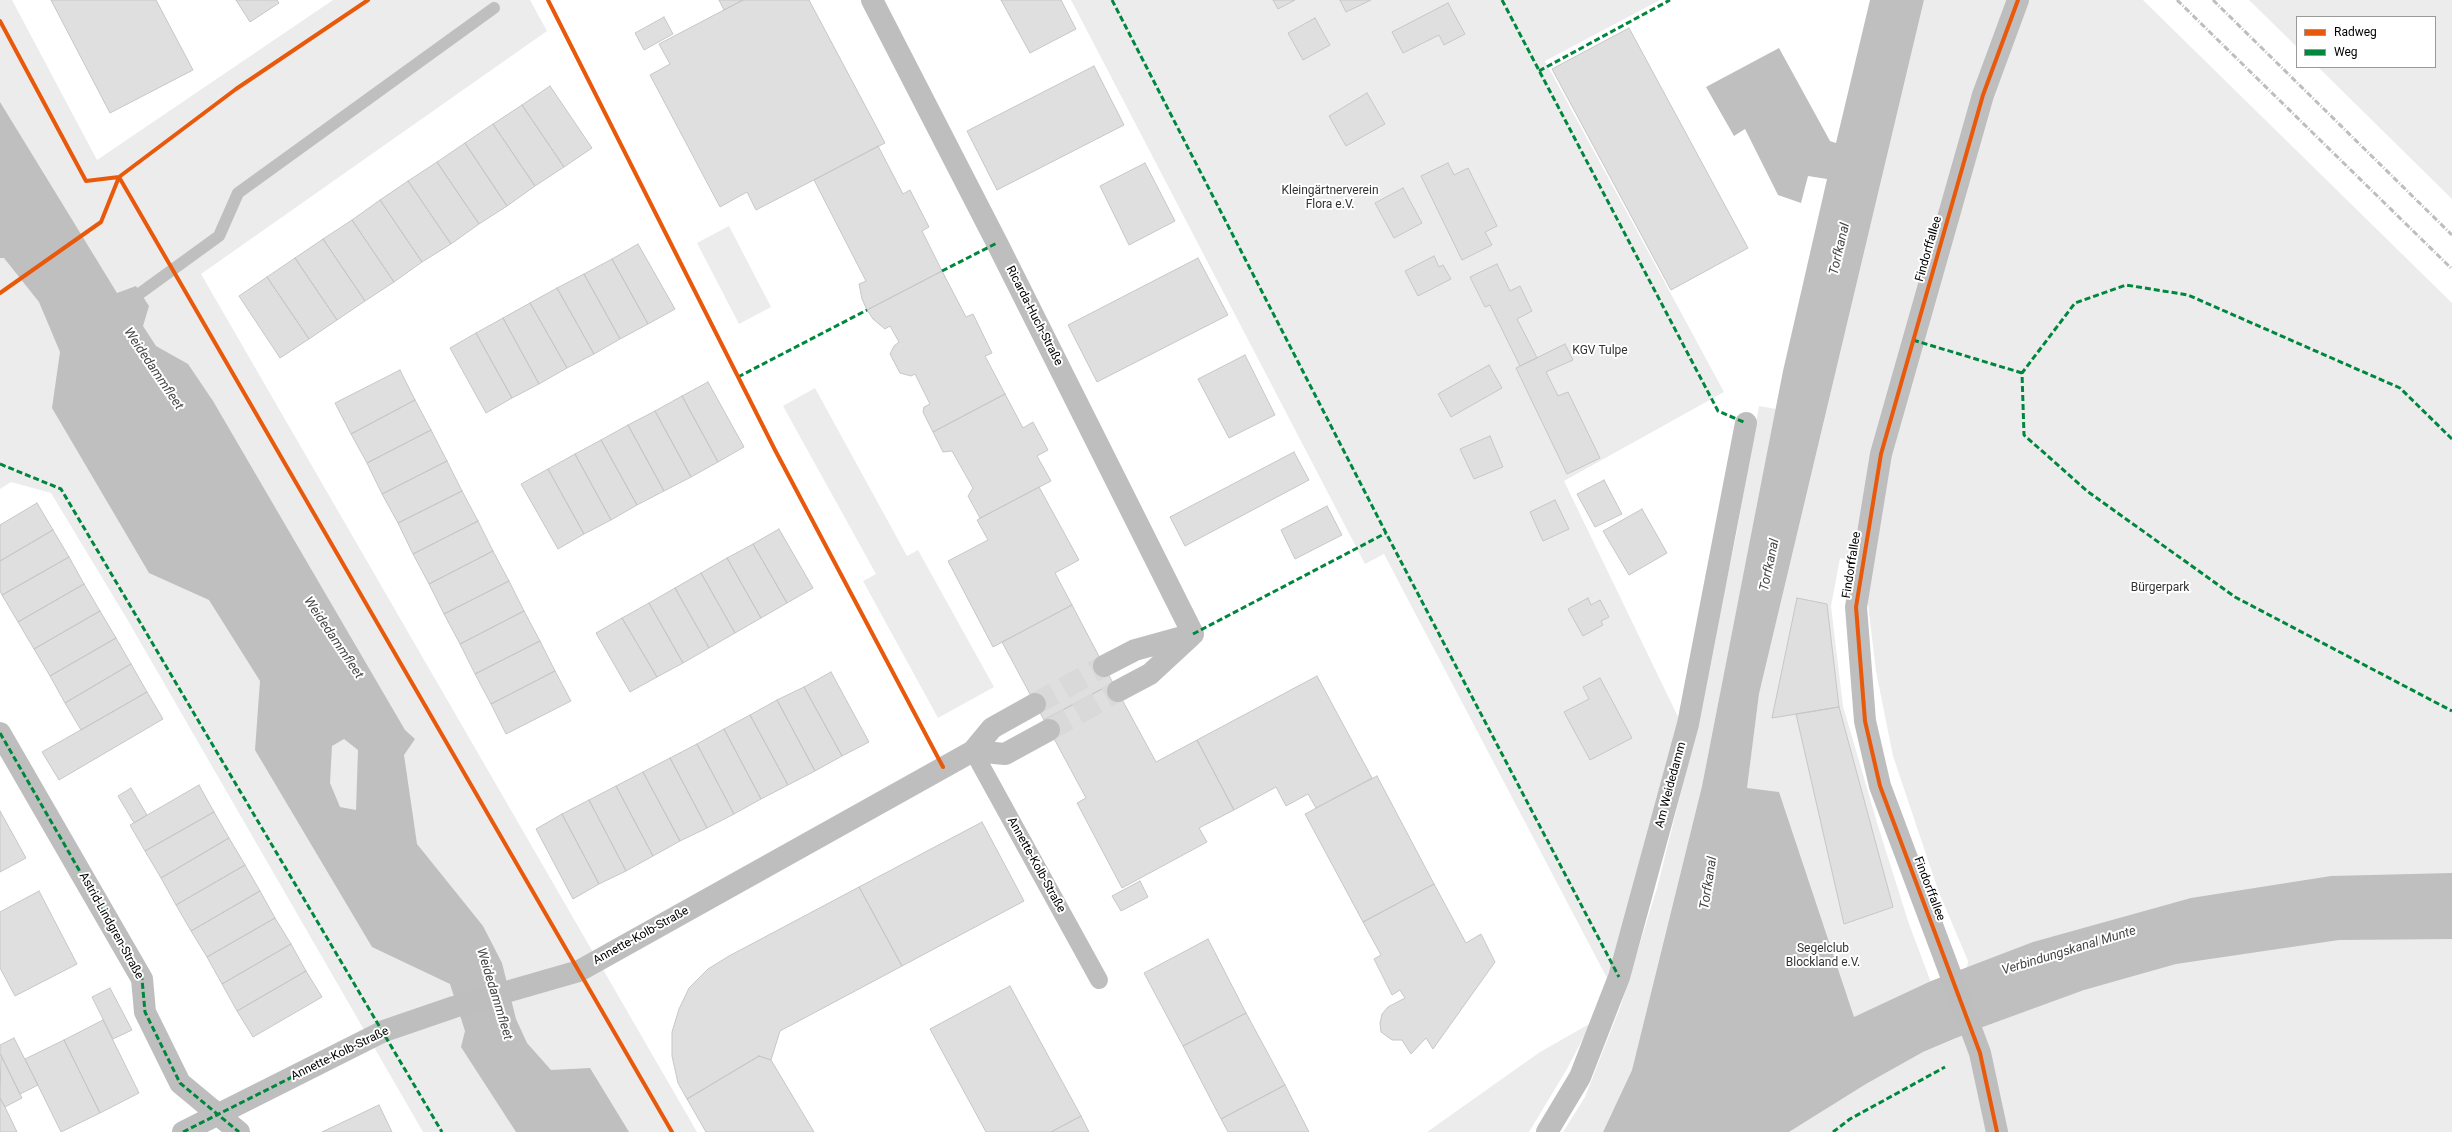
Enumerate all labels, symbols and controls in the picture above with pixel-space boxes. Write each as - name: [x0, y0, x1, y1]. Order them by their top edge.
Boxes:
- legend: [2296, 16, 2436, 68]
- text: Radweg: [2334, 25, 2377, 39]
- text: Weg: [2334, 45, 2358, 59]
- park label: Kleingärtnerverein Flora e.V.: [1281, 184, 1379, 212]
- street label: Findorffallee: [1913, 215, 1945, 283]
- water label: Torfkanal: [1826, 221, 1854, 277]
- street label: Ricarda-Huch-Straße: [1003, 264, 1065, 368]
- water label: Weidedammfleet: [120, 325, 186, 413]
- park label: KGV Tulpe: [1572, 344, 1628, 358]
- street label: Findorffallee: [1840, 531, 1864, 599]
- water label: Torfkanal: [1757, 537, 1783, 593]
- park label: Bürgerpark: [2131, 581, 2189, 595]
- water label: Weidedammfleet: [300, 594, 366, 682]
- street label: Am Weidedamm: [1653, 740, 1689, 830]
- street label: Annette-Kolb-Straße: [1004, 815, 1068, 915]
- street label: Findorffallee: [1910, 855, 1948, 923]
- water label: Torfkanal: [1697, 856, 1721, 910]
- street label: Astrid-Lindgren-Straße: [76, 870, 146, 982]
- street label: Annette-Kolb-Straße: [591, 904, 691, 968]
- water label: Verbindungskanal Munte: [2000, 923, 2138, 979]
- park label: Segelclub Blockland e.V.: [1786, 942, 1860, 970]
- water label: Weidedammfleet: [473, 946, 515, 1042]
- street label: Annette-Kolb-Straße: [289, 1024, 391, 1084]

